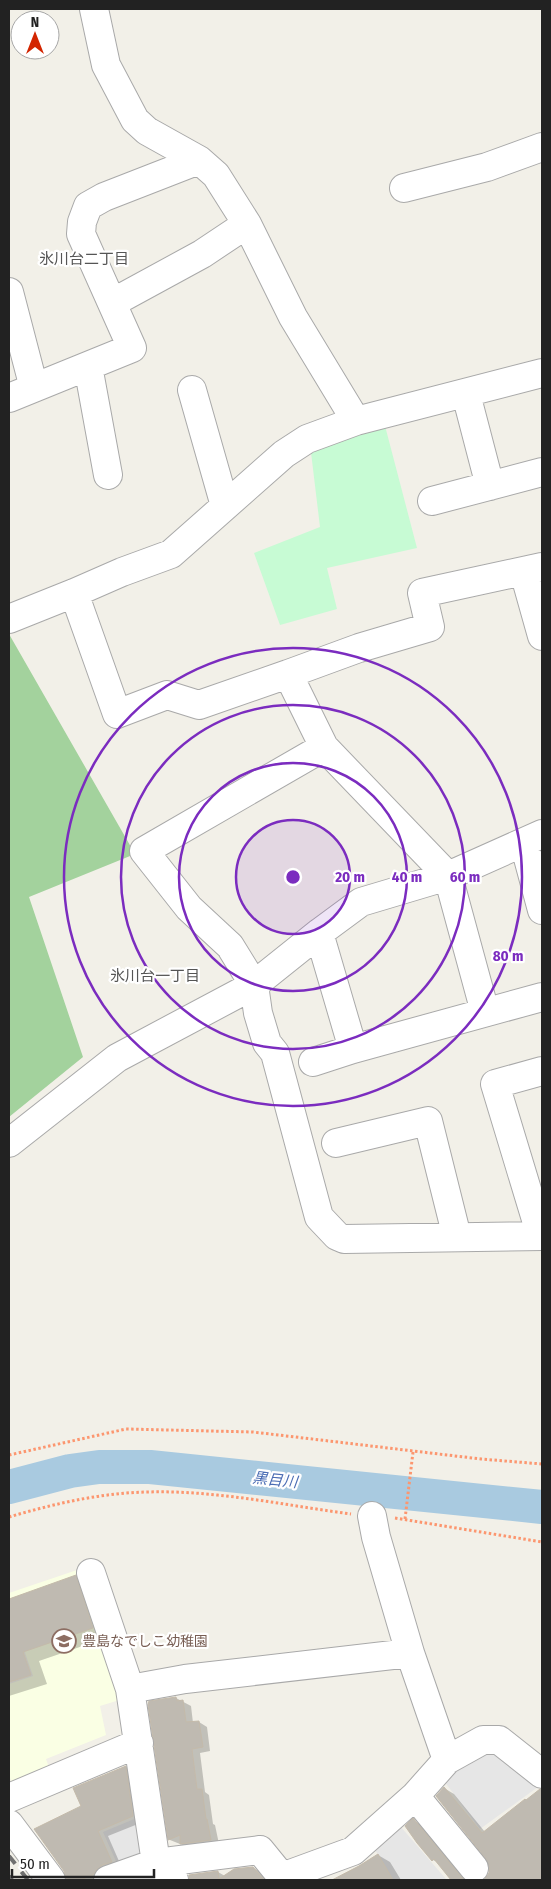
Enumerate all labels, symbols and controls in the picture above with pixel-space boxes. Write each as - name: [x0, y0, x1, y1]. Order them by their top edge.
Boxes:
- north arrow: [10, 10, 60, 60]
- text: N: [31, 14, 39, 31]
- district label: 氷川台二丁目: [39, 250, 129, 268]
- centre of rings: [284, 868, 302, 886]
- text: 20 m: [334, 868, 365, 886]
- text: 40 m: [392, 868, 422, 886]
- text: 60 m: [450, 868, 480, 886]
- text: 80 m: [493, 947, 523, 965]
- district label: 氷川台一丁目: [110, 967, 200, 985]
- water label: 黒目川: [252, 1469, 300, 1492]
- school or university icon: 豊島なでしこ幼稚園: [51, 1628, 77, 1654]
- place label: 豊島なでしこ幼稚園: [82, 1633, 208, 1650]
- scale bar: [12, 1846, 155, 1878]
- text: 50 m: [20, 1855, 50, 1873]

